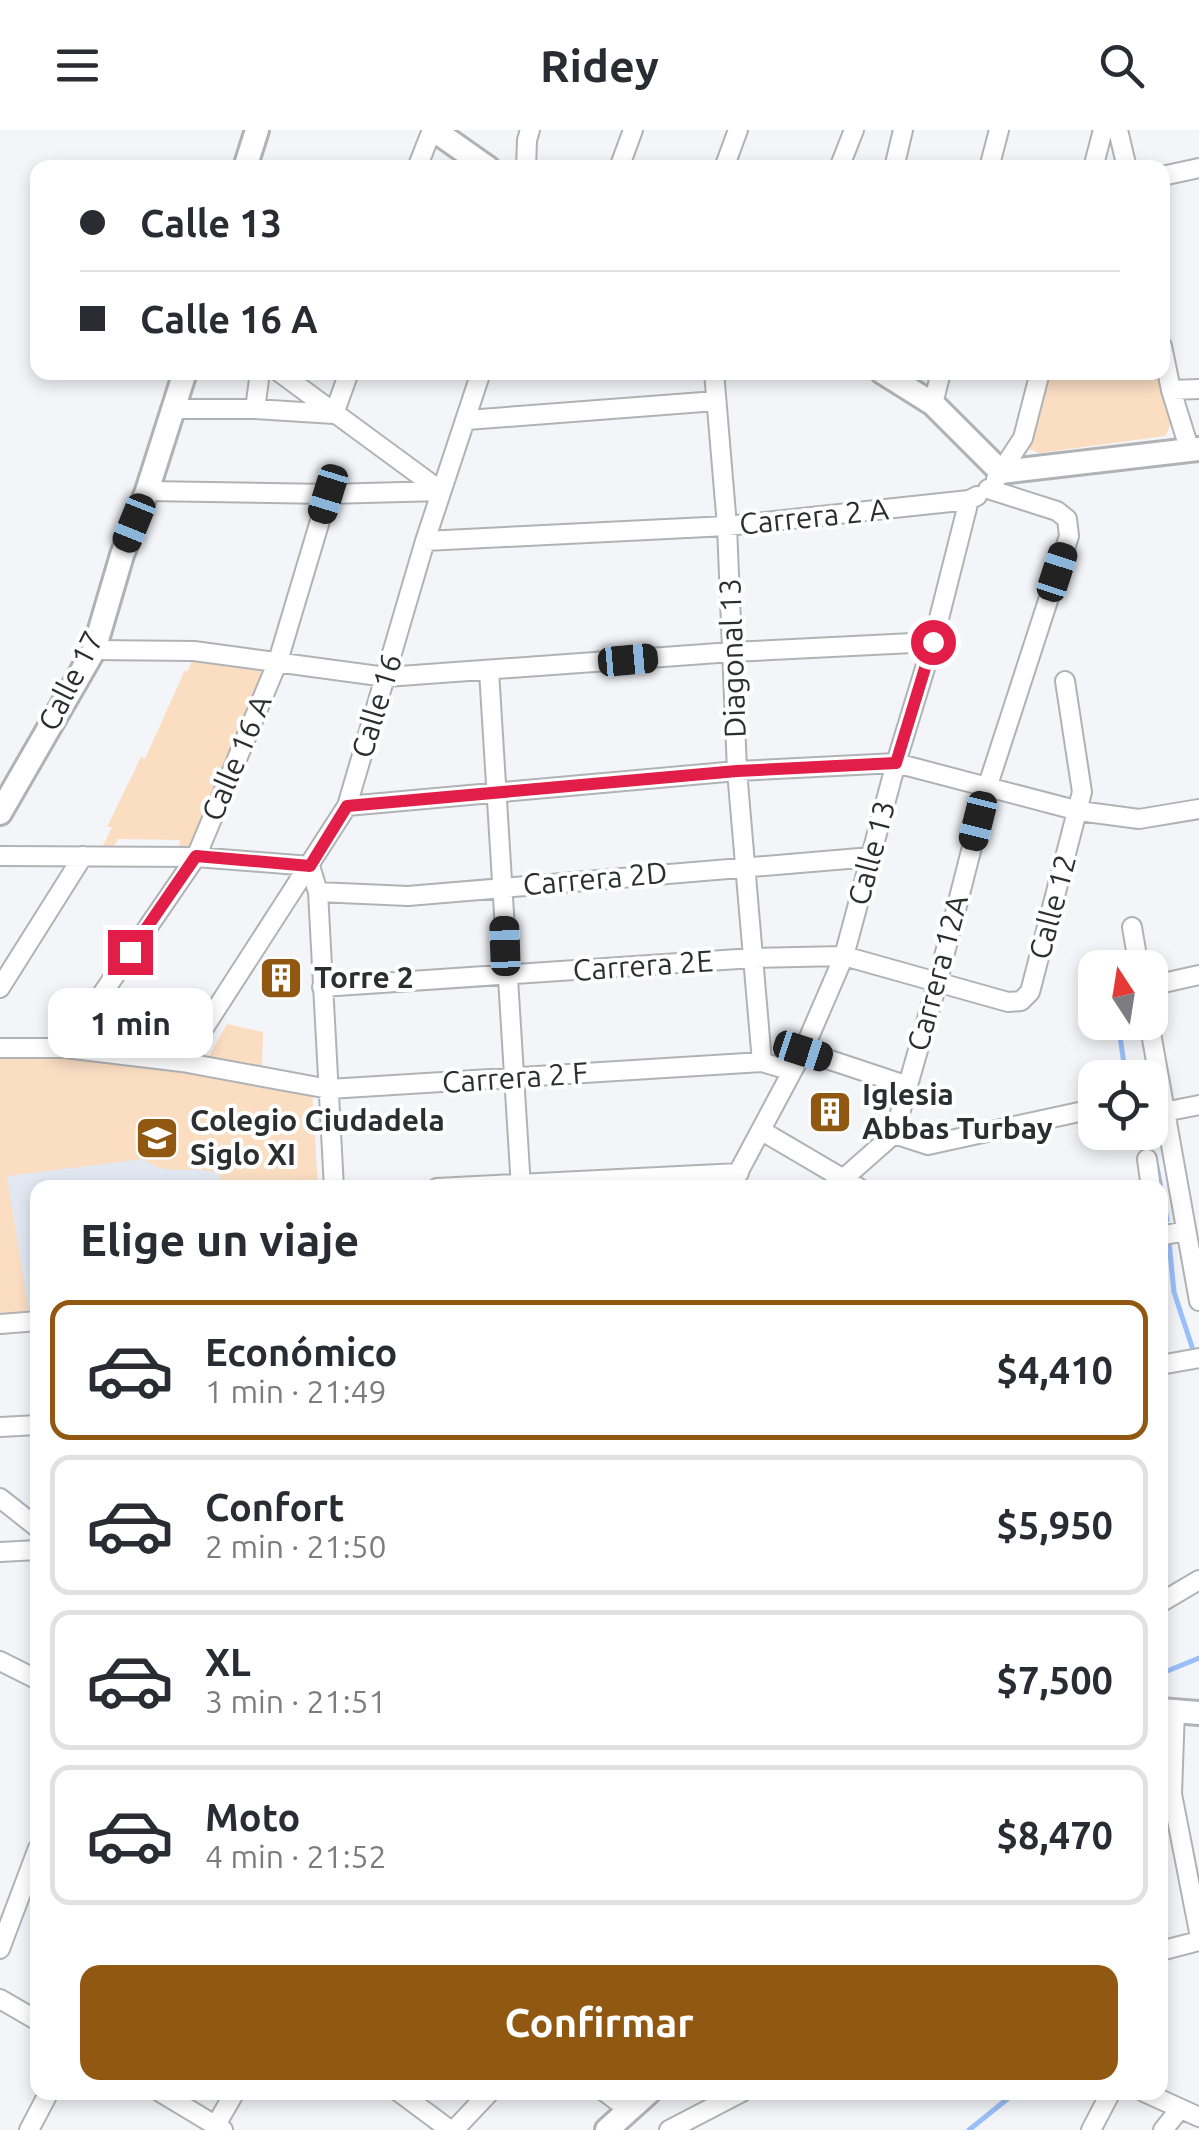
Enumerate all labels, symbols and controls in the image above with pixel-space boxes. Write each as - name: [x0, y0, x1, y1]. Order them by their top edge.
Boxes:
- icon: menu: [50, 38, 105, 93]
- icon: search: [1094, 38, 1149, 93]
- text: Ridey: [540, 40, 659, 91]
- text: Calle 13: [140, 202, 282, 244]
- text: Calle 16 A: [140, 298, 318, 340]
- car: [305, 461, 351, 527]
- car: [109, 490, 159, 556]
- street label: Carrera 2 A: [738, 491, 891, 541]
- car: [1033, 539, 1081, 605]
- street label: Diagonal 13: [712, 578, 752, 738]
- route start: [911, 620, 956, 665]
- street label: Calle 17: [31, 625, 110, 736]
- car: [597, 642, 659, 678]
- street label: Calle 16: [344, 650, 408, 762]
- street label: Calle 16 A: [194, 689, 278, 826]
- car: [956, 788, 1000, 854]
- street label: Calle 13: [841, 797, 901, 909]
- street label: Calle 12: [1022, 851, 1082, 963]
- street label: Carrera 2D: [521, 855, 669, 901]
- street label: Carrera 12A: [900, 891, 974, 1054]
- car: [489, 915, 521, 977]
- route end: [108, 930, 153, 975]
- street label: Carrera 2E: [572, 943, 714, 987]
- north arrow: [1078, 950, 1168, 1040]
- map controls: [1078, 950, 1168, 1150]
- building icon: Torre 2: [258, 955, 304, 1001]
- place label: Torre 2: [314, 960, 414, 994]
- callout: 1 min: [48, 987, 212, 1057]
- text: 1 min: [90, 1005, 171, 1041]
- car: [770, 1027, 836, 1075]
- street label: Carrera 2 F: [441, 1055, 589, 1099]
- button: locate: [1078, 1060, 1168, 1150]
- place label: Iglesia Abbas Turbay: [862, 1077, 1053, 1145]
- building icon: Iglesia Abbas Turbay: [807, 1089, 853, 1135]
- place label: Colegio Ciudadela Siglo XI: [190, 1103, 445, 1171]
- school or university icon: Colegio Ciudadela Siglo XI: [134, 1115, 180, 1161]
- text: Elige un viaje: [80, 1214, 360, 1265]
- icon: car: [85, 1325, 175, 1415]
- text: Económico: [205, 1331, 397, 1373]
- text: $4,410: [996, 1349, 1113, 1391]
- text: 1 min · 21:49: [205, 1373, 387, 1409]
- icon: car: [85, 1480, 175, 1570]
- text: Confort: [205, 1486, 344, 1528]
- text: $5,950: [996, 1504, 1113, 1546]
- text: 2 min · 21:50: [205, 1528, 387, 1564]
- icon: car: [85, 1635, 175, 1725]
- text: XL: [205, 1641, 251, 1683]
- text: $7,500: [996, 1659, 1113, 1701]
- text: 3 min · 21:51: [205, 1683, 387, 1719]
- icon: car: [85, 1790, 175, 1880]
- text: Moto: [205, 1796, 300, 1838]
- text: $8,470: [996, 1814, 1113, 1856]
- text: 4 min · 21:52: [205, 1838, 387, 1874]
- button: Confirmar: [80, 1965, 1118, 2080]

